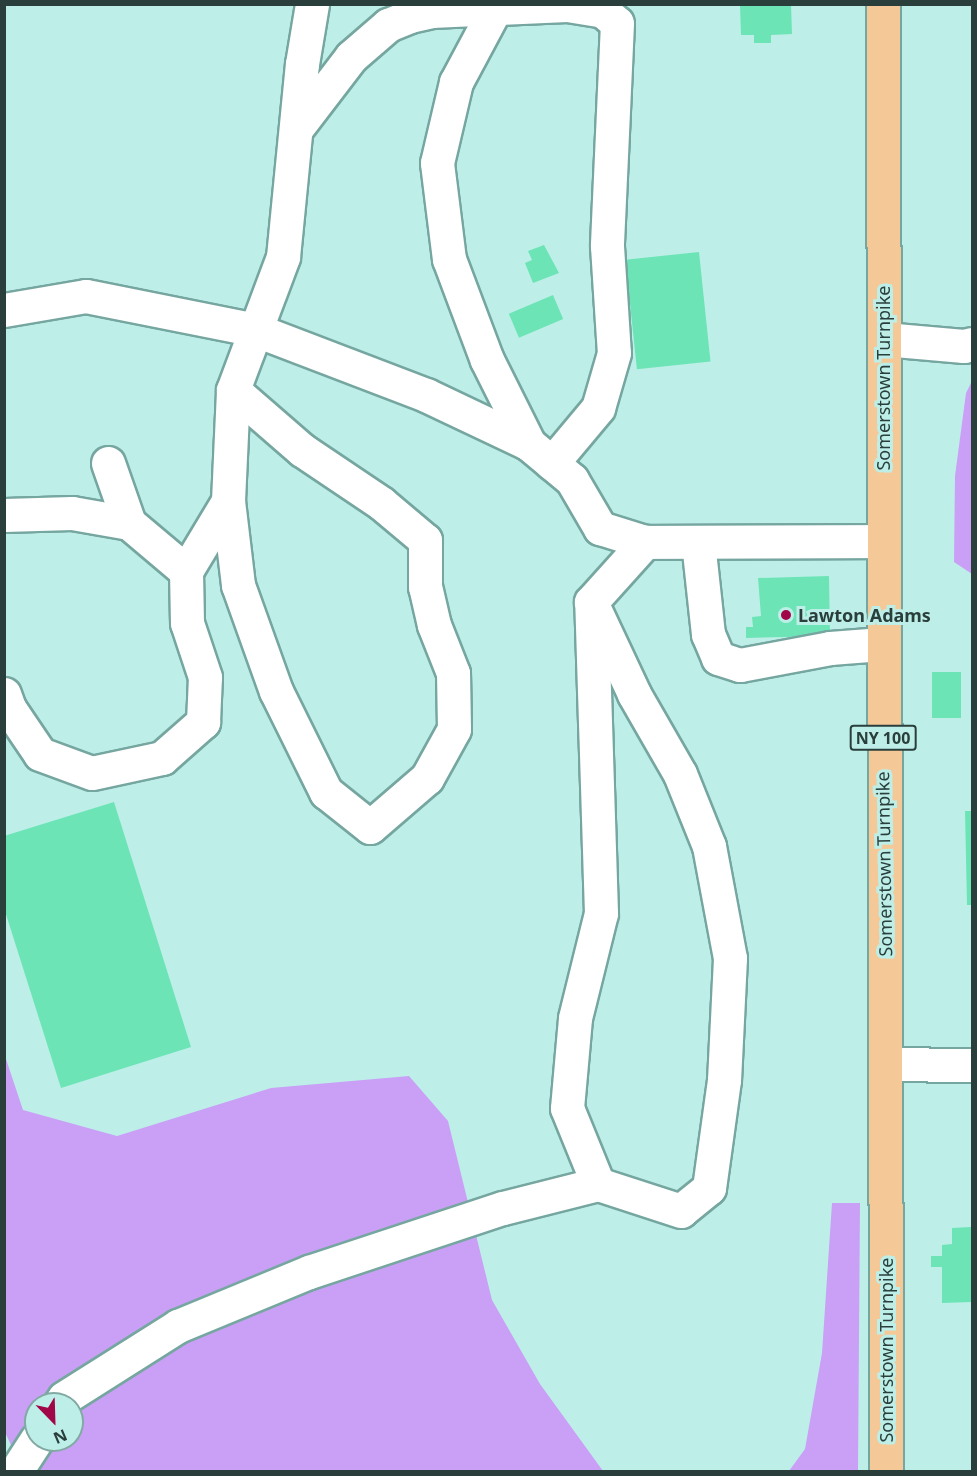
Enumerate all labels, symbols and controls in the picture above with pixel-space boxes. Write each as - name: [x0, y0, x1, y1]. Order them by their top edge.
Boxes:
- street label: Somerstown Turnpike: [872, 285, 894, 471]
- place label: Lawton Adams: [798, 604, 931, 626]
- marker: Lawton Adams: [779, 608, 793, 622]
- road number: NY 100: [848, 725, 918, 751]
- street label: Somerstown Turnpike: [872, 771, 896, 957]
- street label: Somerstown Turnpike: [875, 1257, 897, 1443]
- north arrow: [24, 1392, 84, 1452]
- text: N: [50, 1424, 71, 1449]

